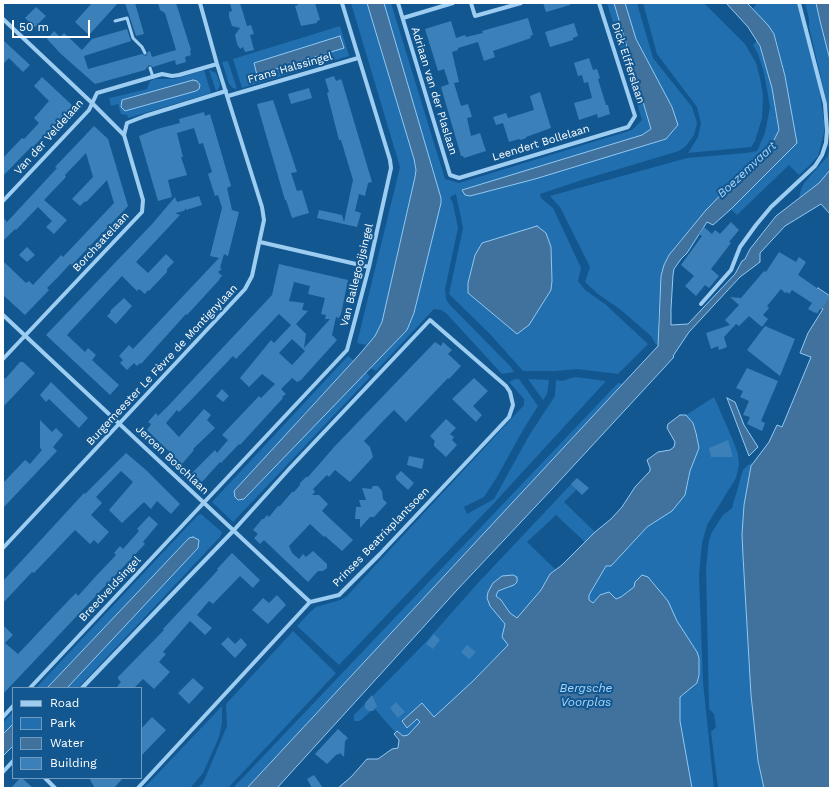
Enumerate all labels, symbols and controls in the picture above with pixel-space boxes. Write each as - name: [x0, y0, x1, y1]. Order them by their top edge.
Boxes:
- scale bar: [14, 12, 92, 38]
- text: 50 m: [19, 20, 49, 34]
- street label: Dick Elfferslaan: [609, 21, 647, 105]
- street label: Adriaan van der Plaslaan: [408, 25, 460, 157]
- street label: Frans Halssingel: [246, 50, 334, 86]
- street label: Van der Veldelaan: [12, 97, 86, 177]
- street label: Leendert Bollelaan: [491, 122, 591, 164]
- water label: Boezemvaart: [714, 139, 780, 201]
- street label: Borchsatelaan: [70, 210, 132, 274]
- street label: Van Ballegooijsingel: [338, 222, 376, 328]
- street label: Burgemeester Le Fèvre de Montignylaan: [84, 282, 240, 448]
- street label: Jeroen Boschlaan: [133, 423, 211, 497]
- street label: Prinses Beatrixplantsoen: [330, 484, 432, 590]
- street label: Breedveldsingel: [76, 554, 144, 624]
- water label: Bergsche Voorplas: [560, 681, 612, 709]
- legend: [12, 687, 142, 779]
- text: Road: [50, 696, 79, 710]
- text: Park: [50, 716, 76, 730]
- text: Water: [50, 736, 84, 750]
- text: Building: [50, 756, 97, 770]

